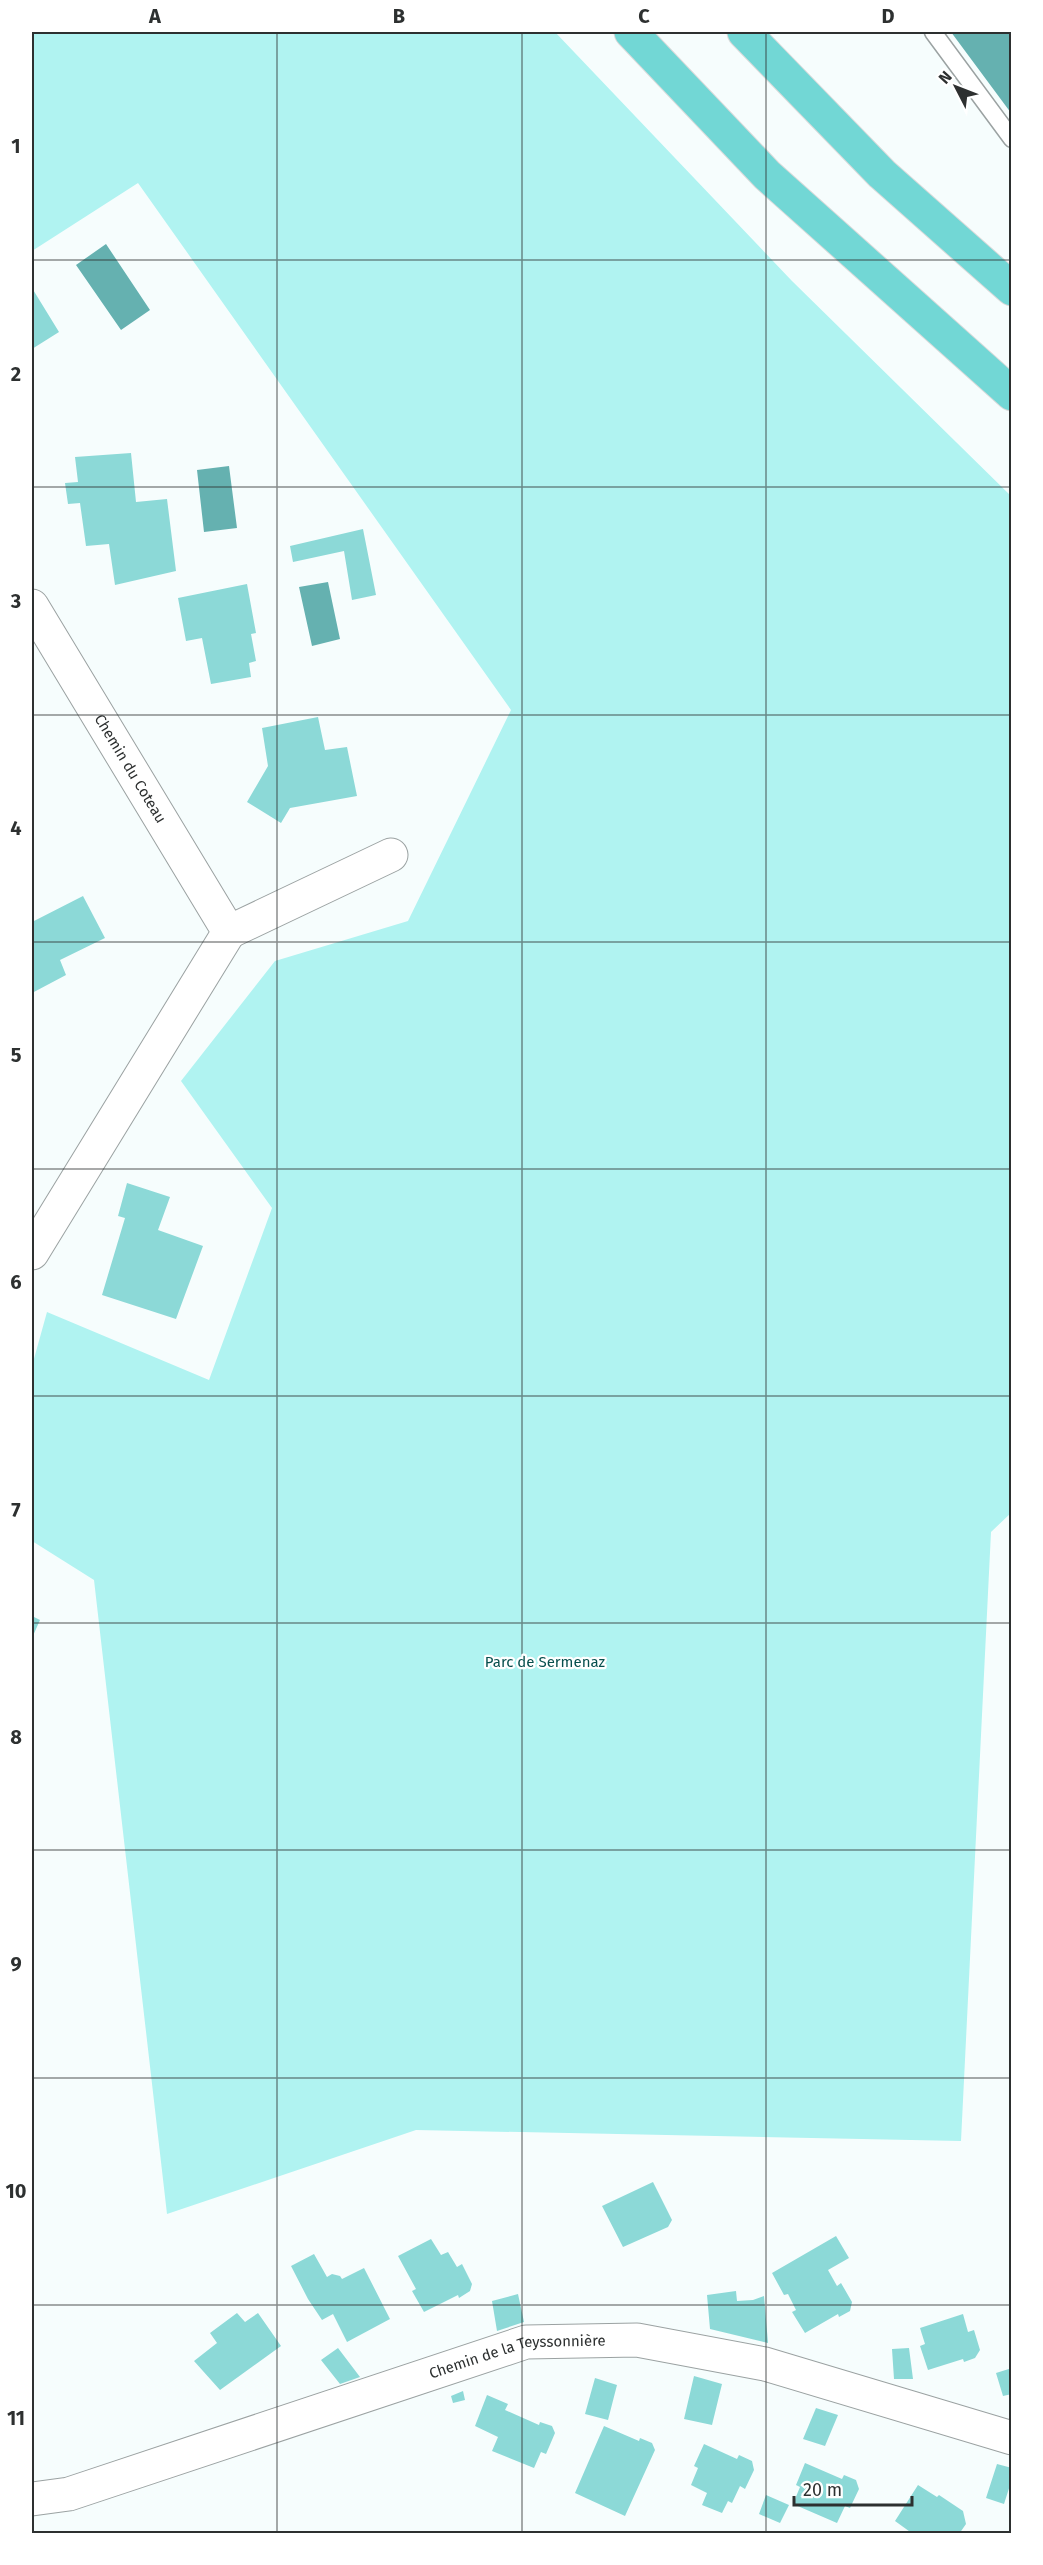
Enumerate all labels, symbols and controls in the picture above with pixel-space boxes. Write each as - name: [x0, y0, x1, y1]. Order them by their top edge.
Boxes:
- text: A: [148, 4, 162, 28]
- text: B: [393, 4, 405, 28]
- text: C: [638, 4, 650, 28]
- text: D: [881, 4, 895, 28]
- north arrow: [926, 57, 986, 117]
- text: N: [935, 67, 956, 88]
- text: 1: [11, 134, 21, 158]
- text: 2: [11, 362, 21, 386]
- text: 3: [10, 589, 21, 613]
- street label: Chemin du Coteau: [91, 711, 170, 826]
- text: 4: [10, 816, 22, 840]
- text: 5: [11, 1043, 22, 1067]
- text: 6: [10, 1270, 22, 1294]
- text: 7: [11, 1498, 21, 1522]
- park label: Parc de Sermenaz: [485, 1653, 606, 1671]
- text: 8: [10, 1725, 22, 1749]
- text: 9: [10, 1952, 22, 1976]
- text: 10: [6, 2179, 26, 2203]
- street label: Chemin de la Teyssonnière: [427, 2332, 606, 2383]
- text: 11: [7, 2406, 25, 2430]
- scale bar: [794, 2469, 912, 2507]
- text: 20 m: [803, 2479, 842, 2501]

